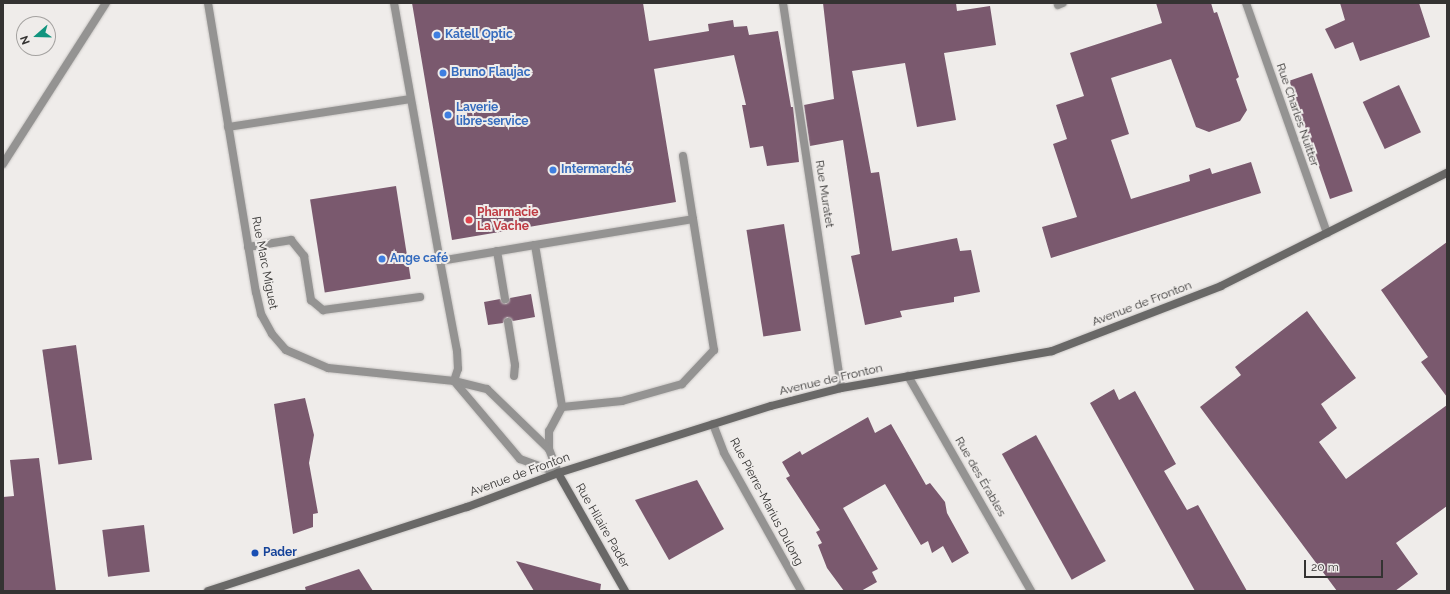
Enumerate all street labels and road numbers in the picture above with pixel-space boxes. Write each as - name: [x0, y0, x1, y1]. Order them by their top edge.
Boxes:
- street label: Rue Charles Nuitter: [1273, 61, 1321, 169]
- street label: Rue Muratet: [812, 159, 836, 229]
- street label: Rue Marc Miguet: [248, 215, 280, 311]
- street label: Avenue de Fronton: [1090, 278, 1194, 330]
- street label: Avenue de Fronton: [778, 361, 884, 399]
- street label: Rue des Érables: [951, 435, 1009, 519]
- street label: Rue Pierre-Marius Dulong: [726, 436, 806, 568]
- street label: Avenue de Fronton: [468, 450, 572, 500]
- street label: Rue Hilaire Pader: [572, 481, 632, 571]

